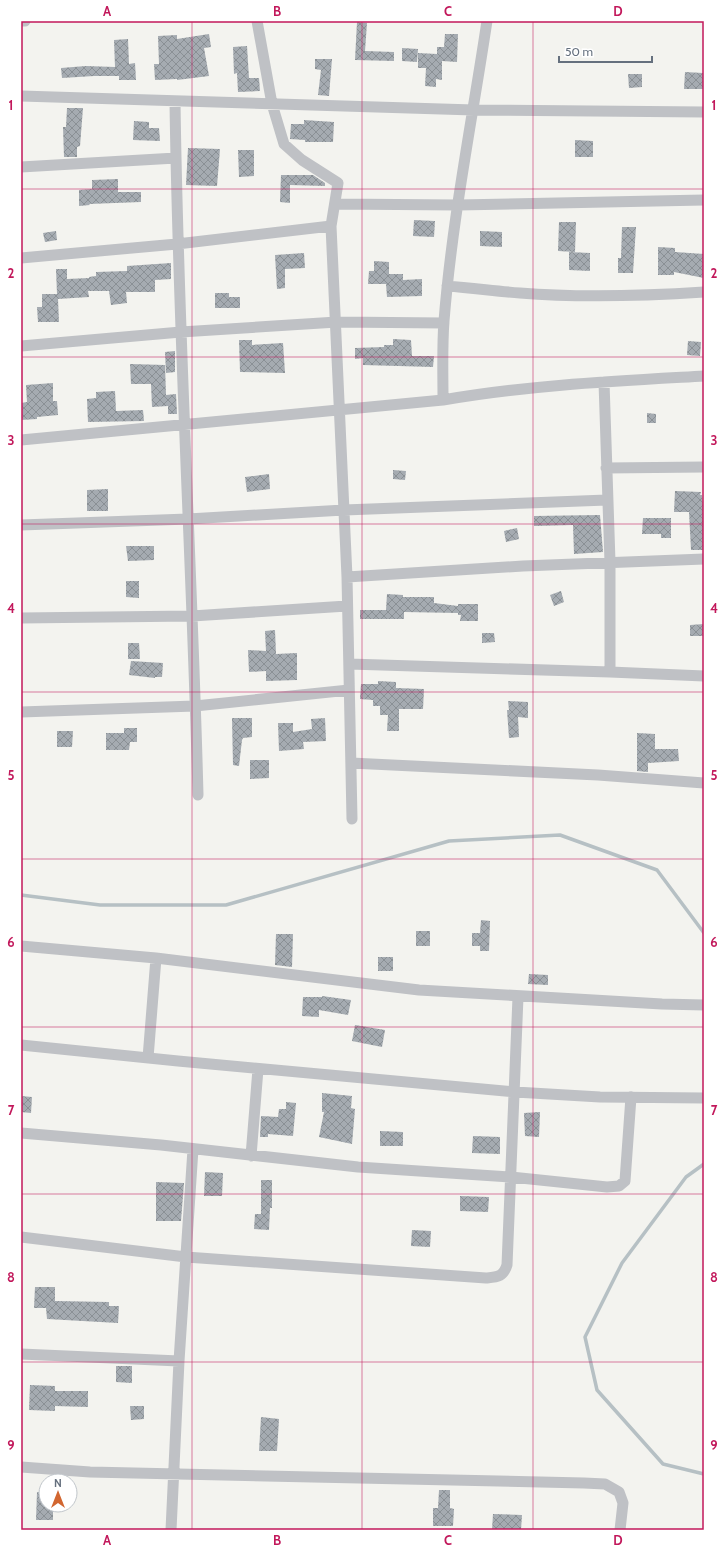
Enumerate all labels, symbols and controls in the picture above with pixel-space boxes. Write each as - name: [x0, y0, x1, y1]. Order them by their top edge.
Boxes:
- text: A: [103, 3, 112, 19]
- text: B: [273, 3, 281, 19]
- text: C: [444, 3, 452, 19]
- text: D: [613, 3, 623, 19]
- scale bar: [559, 38, 652, 64]
- text: 50 m: [565, 44, 593, 59]
- text: 1: [9, 97, 13, 113]
- text: 1: [712, 97, 716, 113]
- text: 2: [8, 265, 15, 281]
- text: 2: [711, 265, 718, 281]
- text: 3: [7, 432, 15, 448]
- text: 3: [710, 432, 718, 448]
- text: 4: [7, 600, 15, 616]
- text: 4: [710, 600, 718, 616]
- text: 5: [8, 767, 15, 783]
- text: 5: [711, 767, 718, 783]
- text: 6: [7, 934, 15, 950]
- text: 6: [710, 934, 718, 950]
- text: 7: [8, 1102, 15, 1118]
- text: 7: [711, 1102, 718, 1118]
- text: 8: [7, 1269, 15, 1285]
- text: 8: [710, 1269, 718, 1285]
- text: 9: [7, 1437, 15, 1453]
- text: 9: [710, 1437, 718, 1453]
- north arrow: [38, 1473, 78, 1513]
- text: N: [54, 1476, 62, 1490]
- text: A: [103, 1532, 112, 1548]
- text: B: [273, 1532, 281, 1548]
- text: C: [444, 1532, 452, 1548]
- text: D: [613, 1532, 623, 1548]

